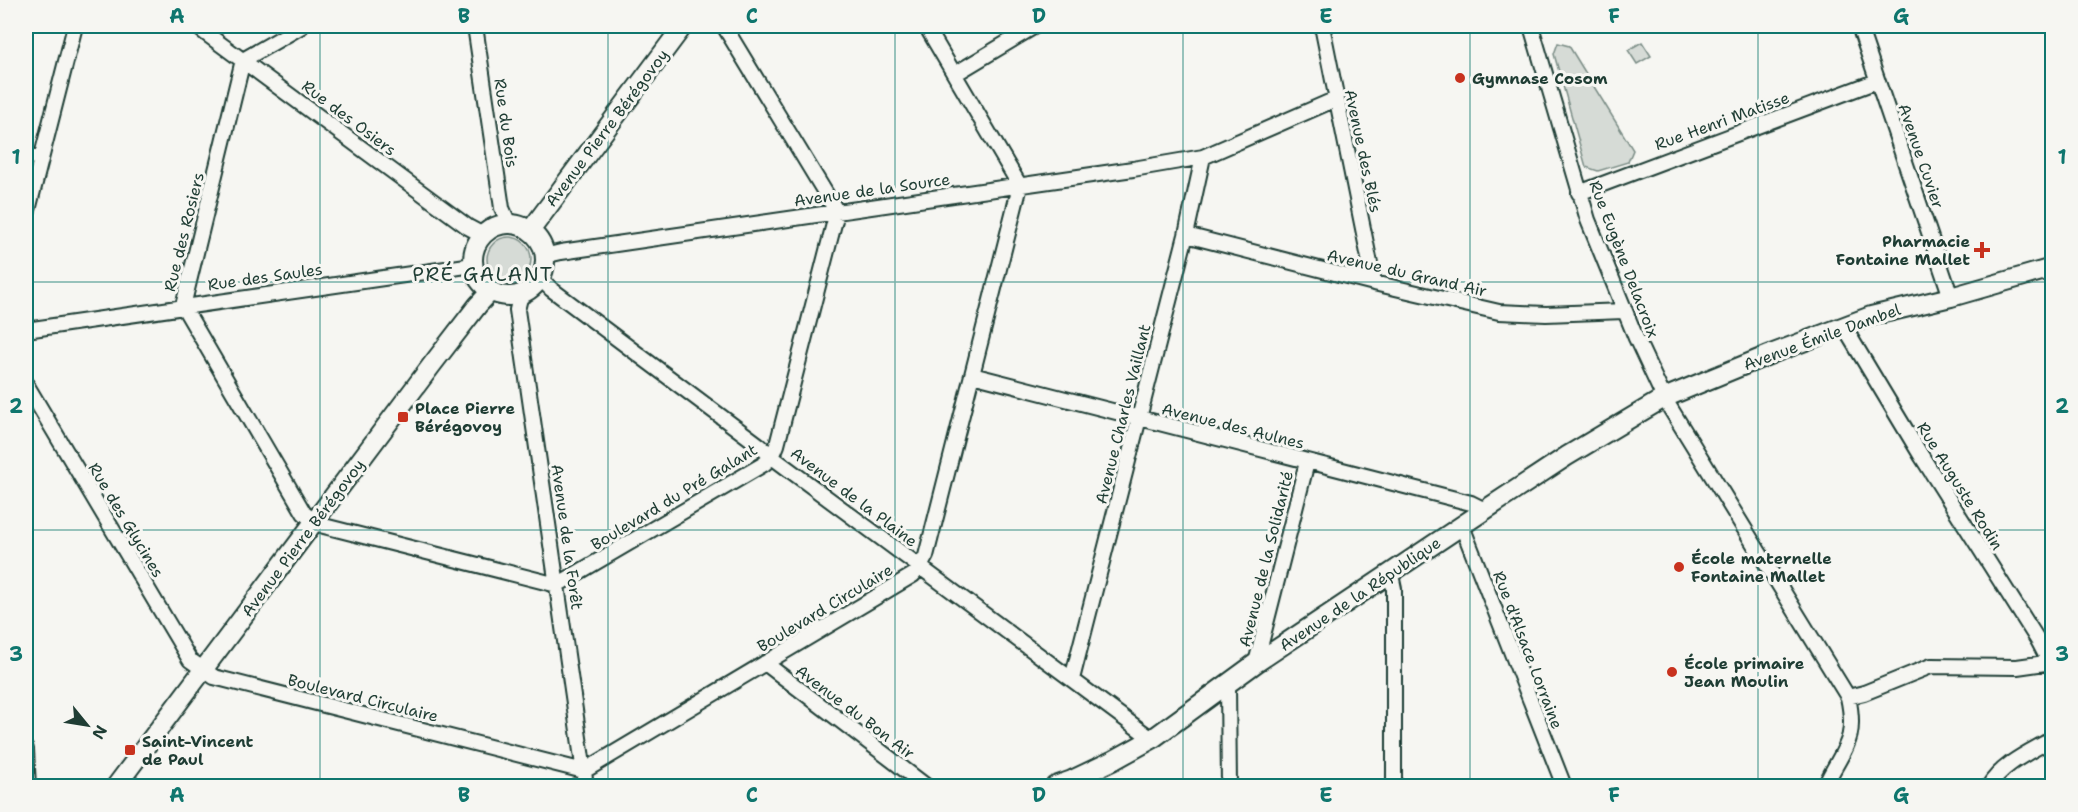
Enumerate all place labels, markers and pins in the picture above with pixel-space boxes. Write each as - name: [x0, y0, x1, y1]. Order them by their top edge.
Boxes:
- place label: Gymnase Cosom: [1472, 68, 1608, 89]
- marker: Gymnase Cosom: [1453, 71, 1467, 85]
- place label: Pharmacie Fontaine Mallet: [1836, 231, 1970, 270]
- marker: Pharmacie Fontaine Mallet: [1975, 243, 1989, 257]
- place label: Place Pierre Bérégovoy: [415, 398, 516, 437]
- marker: Place Pierre Bérégovoy: [396, 410, 410, 424]
- place label: École maternelle Fontaine Mallet: [1691, 548, 1832, 587]
- marker: École maternelle Fontaine Mallet: [1672, 560, 1686, 574]
- place label: École primaire Jean Moulin: [1684, 653, 1805, 692]
- marker: École primaire Jean Moulin: [1665, 665, 1679, 679]
- place label: Saint-Vincent de Paul: [142, 731, 254, 770]
- marker: Saint-Vincent de Paul: [123, 743, 137, 757]

